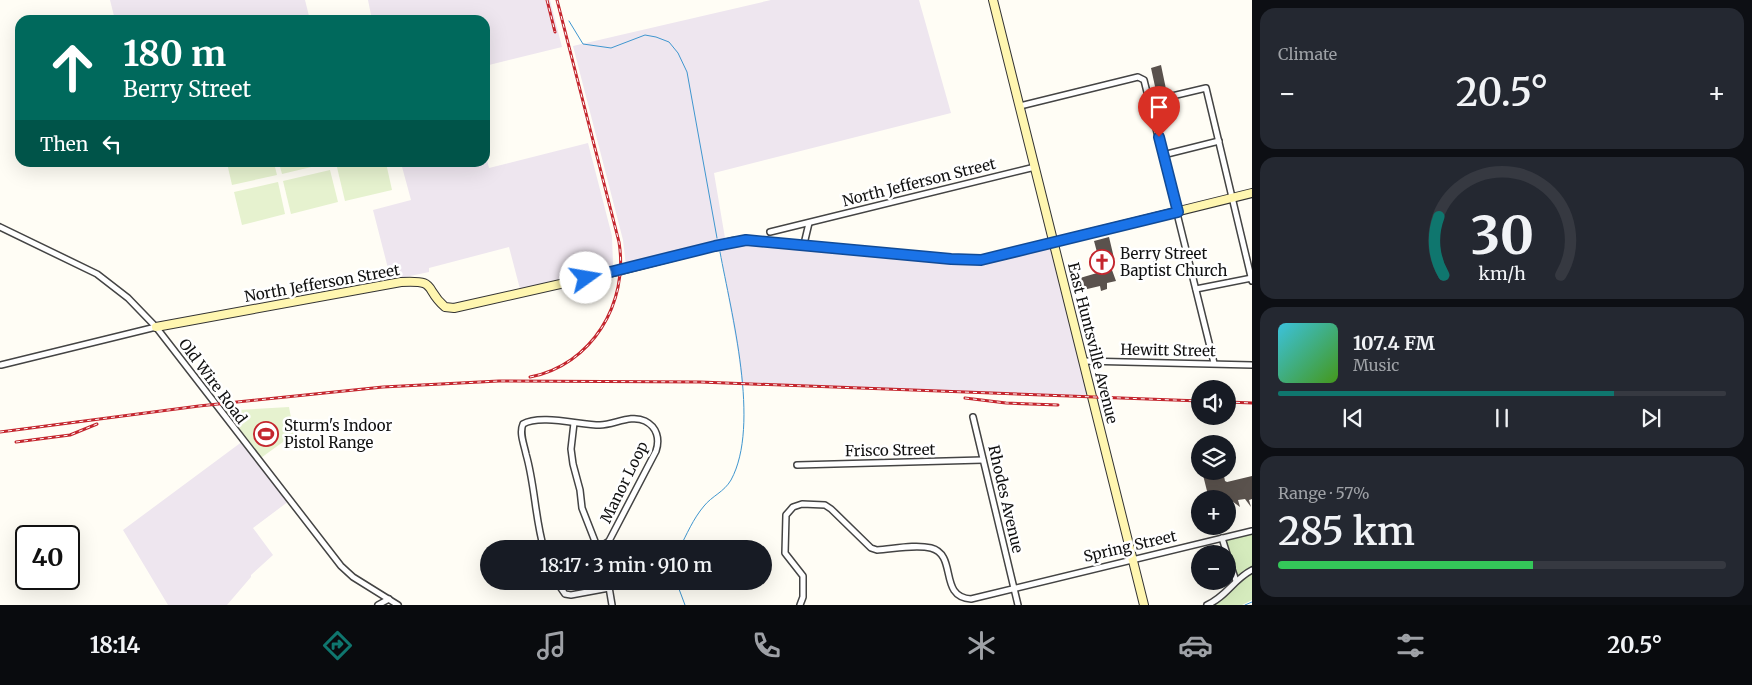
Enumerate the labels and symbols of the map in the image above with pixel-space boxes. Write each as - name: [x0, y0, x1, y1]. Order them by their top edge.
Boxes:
- pin: [1138, 86, 1180, 137]
- street label: North Jefferson Street: [840, 154, 998, 210]
- place label: Berry Street Baptist Church: [1120, 244, 1227, 280]
- church icon: Berry Street Baptist Church: [1089, 249, 1115, 275]
- position arrow: [559, 251, 611, 303]
- street label: North Jefferson Street: [243, 260, 401, 306]
- street label: East Huntsville Avenue: [1064, 260, 1122, 426]
- street label: Old Wire Road: [175, 335, 251, 427]
- street label: Hewitt Street: [1120, 340, 1216, 360]
- place label: Sturm's Indoor Pistol Range: [284, 416, 393, 452]
- sports icon: Sturm's Indoor Pistol Range: [253, 421, 279, 447]
- street label: Manor Loop: [596, 438, 652, 526]
- street label: Frisco Street: [845, 440, 936, 460]
- street label: Rhodes Avenue: [984, 443, 1028, 555]
- speed limit sign: 40: [15, 525, 80, 590]
- street label: Spring Street: [1082, 526, 1178, 566]

